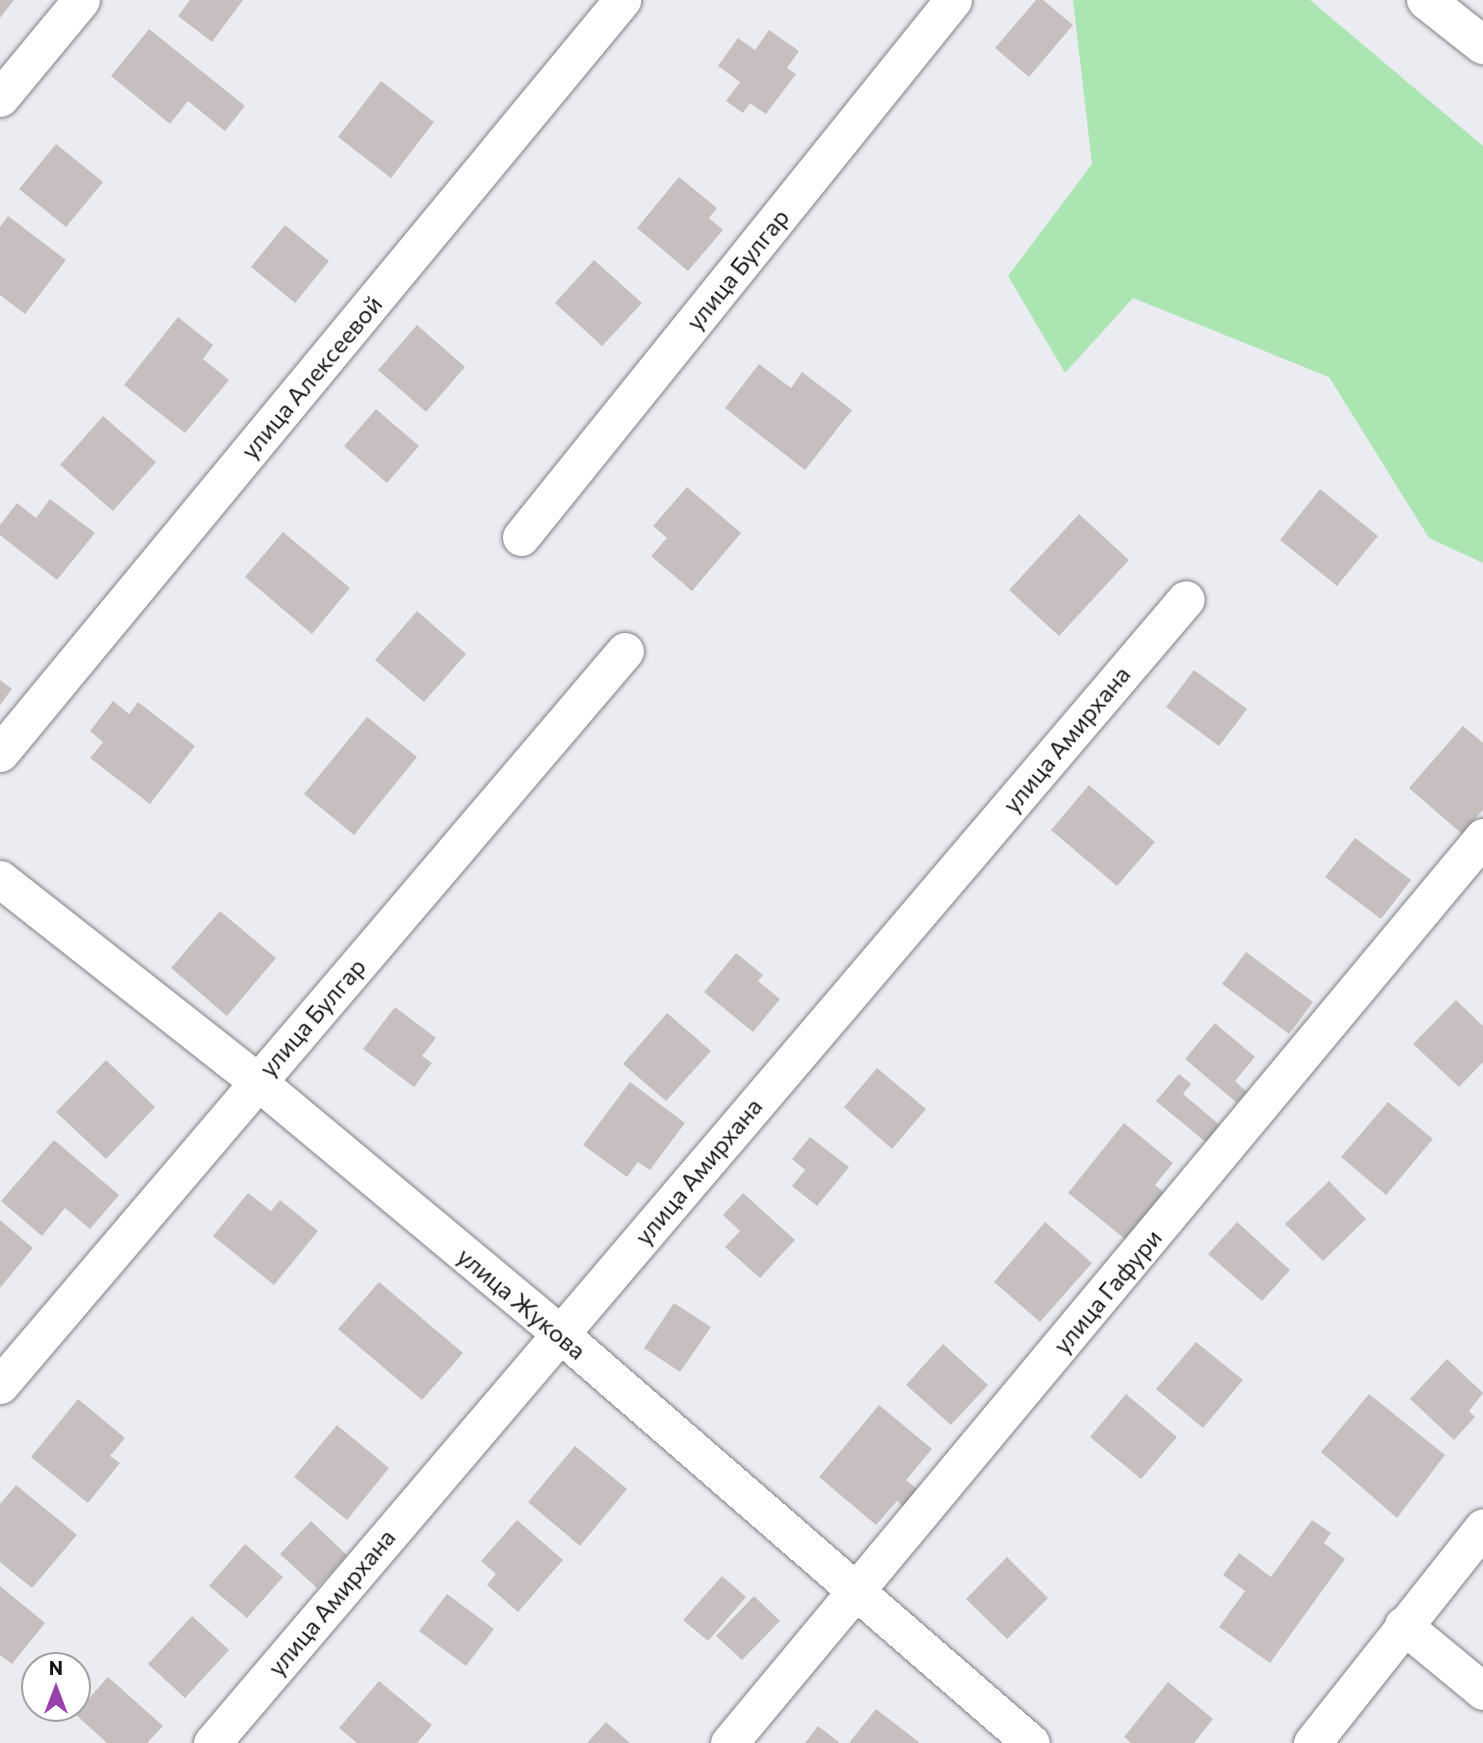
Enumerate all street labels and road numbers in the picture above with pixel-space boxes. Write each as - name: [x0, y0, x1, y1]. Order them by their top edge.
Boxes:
- street label: улица Булгар: [679, 203, 795, 335]
- street label: улица Алексеевой: [235, 290, 387, 464]
- street label: улица Амирхана: [996, 660, 1136, 818]
- street label: улица Булгар: [253, 952, 371, 1082]
- street label: улица Амирхана: [628, 1092, 768, 1250]
- street label: улица Гафури: [1047, 1223, 1167, 1359]
- street label: улица Жукова: [452, 1241, 592, 1365]
- street label: улица Амирхана: [261, 1523, 401, 1681]

